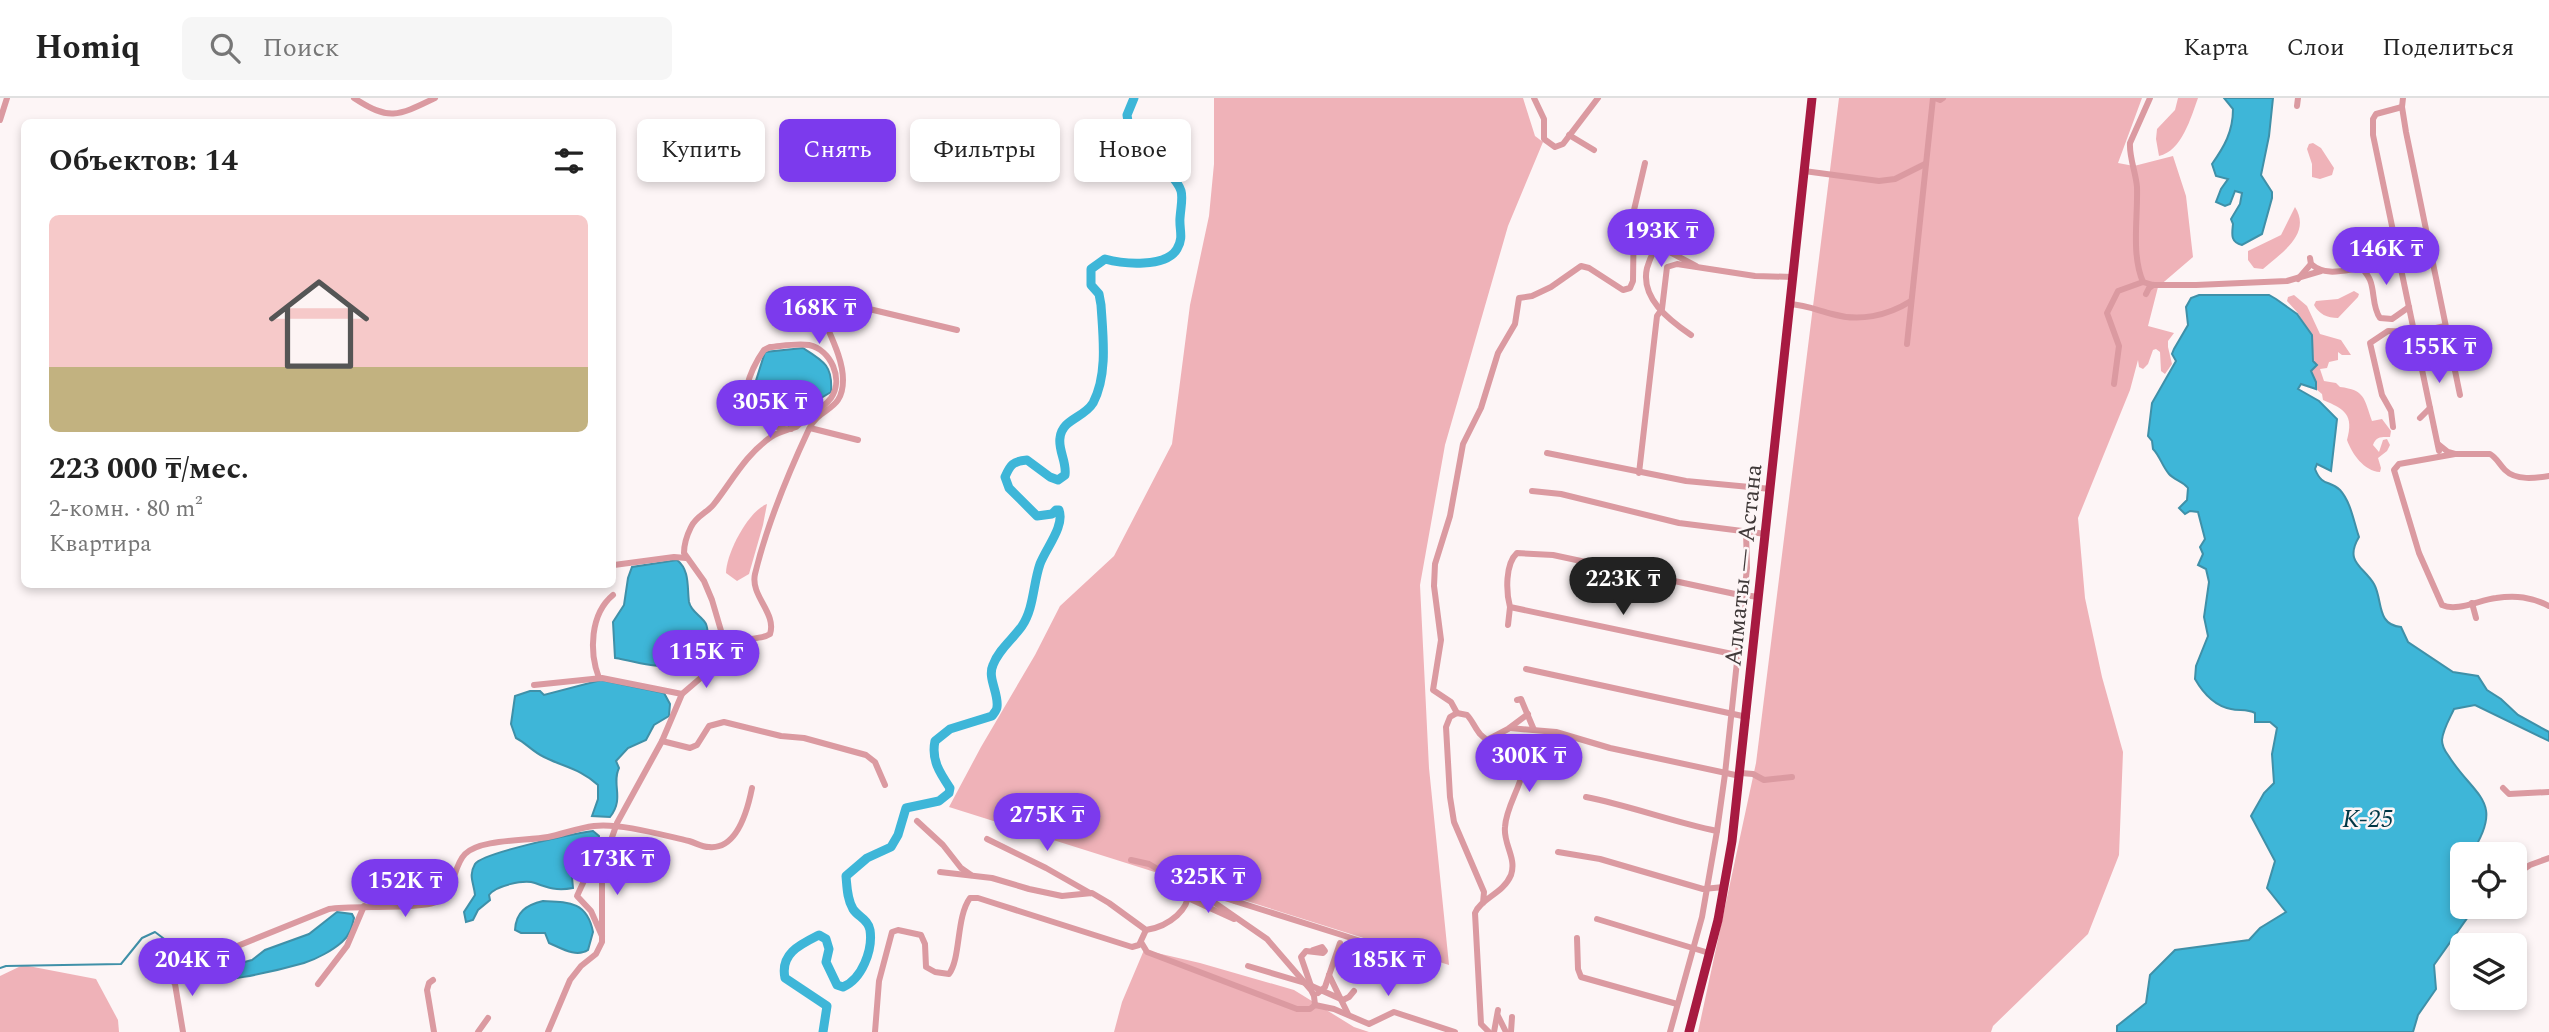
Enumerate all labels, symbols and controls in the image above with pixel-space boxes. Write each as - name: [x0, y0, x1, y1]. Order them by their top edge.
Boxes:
- search box: [182, 17, 672, 80]
- text: Homiq: [35, 23, 140, 73]
- text: Поиск: [262, 28, 339, 68]
- icon: search: [206, 29, 244, 67]
- text: Карта: [2183, 30, 2249, 66]
- text: Слои: [2287, 30, 2344, 66]
- text: Поделиться: [2382, 30, 2514, 66]
- chip: Купить: [637, 119, 765, 182]
- chip: Снять: [779, 119, 896, 182]
- chip: Фильтры: [910, 119, 1060, 182]
- chip: Новое: [1074, 119, 1191, 182]
- text: Объектов: 14: [49, 138, 238, 184]
- icon: filters: [550, 142, 588, 180]
- pin: 193K ₸: [1604, 209, 1718, 269]
- text: 193K ₸: [1623, 214, 1699, 249]
- pin: 146K ₸: [2329, 228, 2443, 287]
- text: 146K ₸: [2348, 232, 2424, 267]
- icon: home: [256, 261, 382, 387]
- pin: 168K ₸: [762, 286, 876, 346]
- text: 168K ₸: [781, 291, 857, 326]
- pin: 155K ₸: [2382, 326, 2496, 385]
- text: 155K ₸: [2401, 330, 2477, 365]
- pin: 305K ₸: [713, 380, 827, 440]
- text: 305K ₸: [732, 385, 808, 420]
- text: 223 000 ₸/мес.: [49, 446, 249, 492]
- street label: Алматы — Астана: [1715, 462, 1773, 668]
- text: 2-комн. · 80 m²: [49, 492, 203, 527]
- text: Квартира: [49, 527, 152, 562]
- pin: 223K ₸: [1566, 558, 1680, 617]
- text: 223K ₸: [1585, 562, 1661, 597]
- pin: 115K ₸: [649, 630, 763, 690]
- text: 115K ₸: [668, 635, 744, 670]
- pin: 300K ₸: [1472, 734, 1586, 794]
- text: 300K ₸: [1491, 739, 1567, 774]
- pin: 275K ₸: [990, 794, 1104, 853]
- text: 275K ₸: [1009, 798, 1085, 833]
- water label: К-25: [2342, 799, 2394, 839]
- pin: 173K ₸: [560, 838, 674, 897]
- text: 173K ₸: [579, 842, 655, 877]
- map controls: [2450, 842, 2527, 1010]
- button: locate: [2450, 842, 2527, 919]
- pin: 325K ₸: [1151, 856, 1265, 915]
- pin: 152K ₸: [348, 860, 462, 919]
- text: 325K ₸: [1170, 860, 1246, 895]
- text: 152K ₸: [367, 864, 443, 899]
- button: layers: [2450, 933, 2527, 1010]
- pin: 204K ₸: [135, 939, 249, 998]
- pin: 185K ₸: [1331, 939, 1445, 998]
- text: 204K ₸: [154, 943, 230, 978]
- text: 185K ₸: [1350, 943, 1426, 978]

